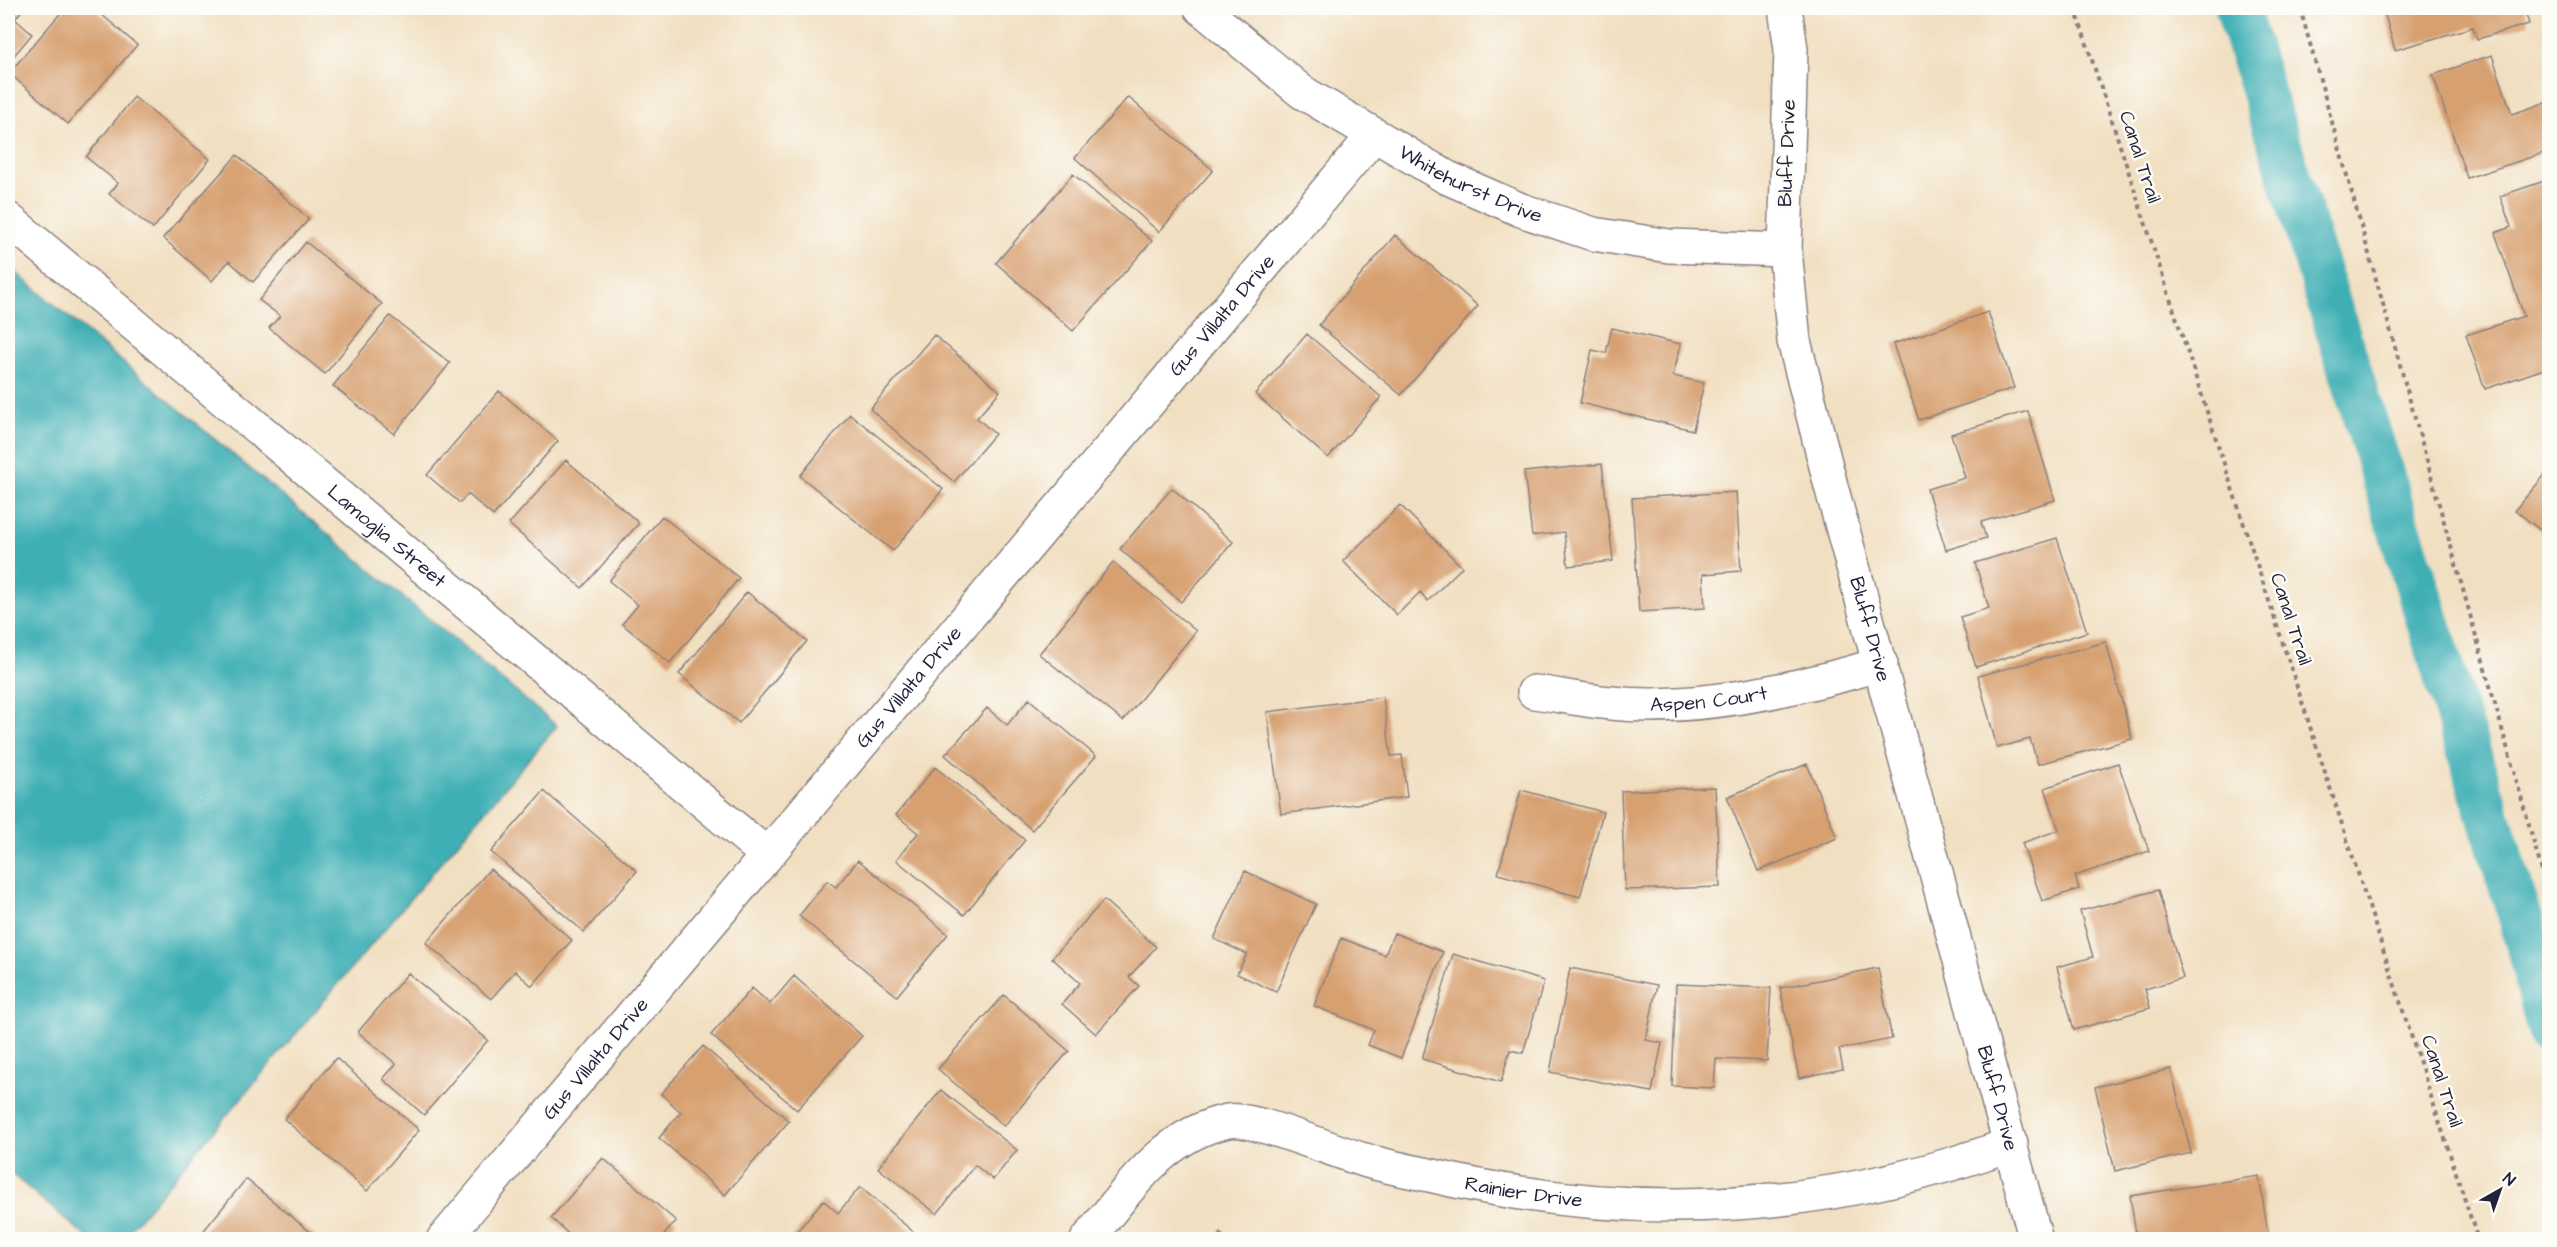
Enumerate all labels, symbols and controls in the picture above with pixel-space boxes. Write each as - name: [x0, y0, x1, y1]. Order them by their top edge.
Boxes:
- street label: Bluff Drive: [1771, 99, 1803, 207]
- street label: Canal Trail: [2112, 107, 2168, 207]
- street label: Whitehurst Drive: [1394, 138, 1546, 230]
- street label: Gus Villalta Drive: [1162, 248, 1282, 383]
- street label: Lamoglia Street: [321, 478, 452, 594]
- street label: Canal Trail: [2263, 569, 2319, 669]
- street label: Bluff Drive: [1842, 574, 1898, 685]
- street label: Gus Villalta Drive: [849, 620, 969, 754]
- street label: Aspen Court: [1650, 679, 1770, 719]
- street label: Gus Villalta Drive: [536, 992, 655, 1126]
- street label: Canal Trail: [2414, 1031, 2470, 1131]
- street label: Bluff Drive: [1970, 1043, 2025, 1154]
- north arrow: [2470, 1160, 2530, 1220]
- text: N: [2498, 1168, 2520, 1191]
- street label: Rainier Drive: [1462, 1169, 1584, 1215]

